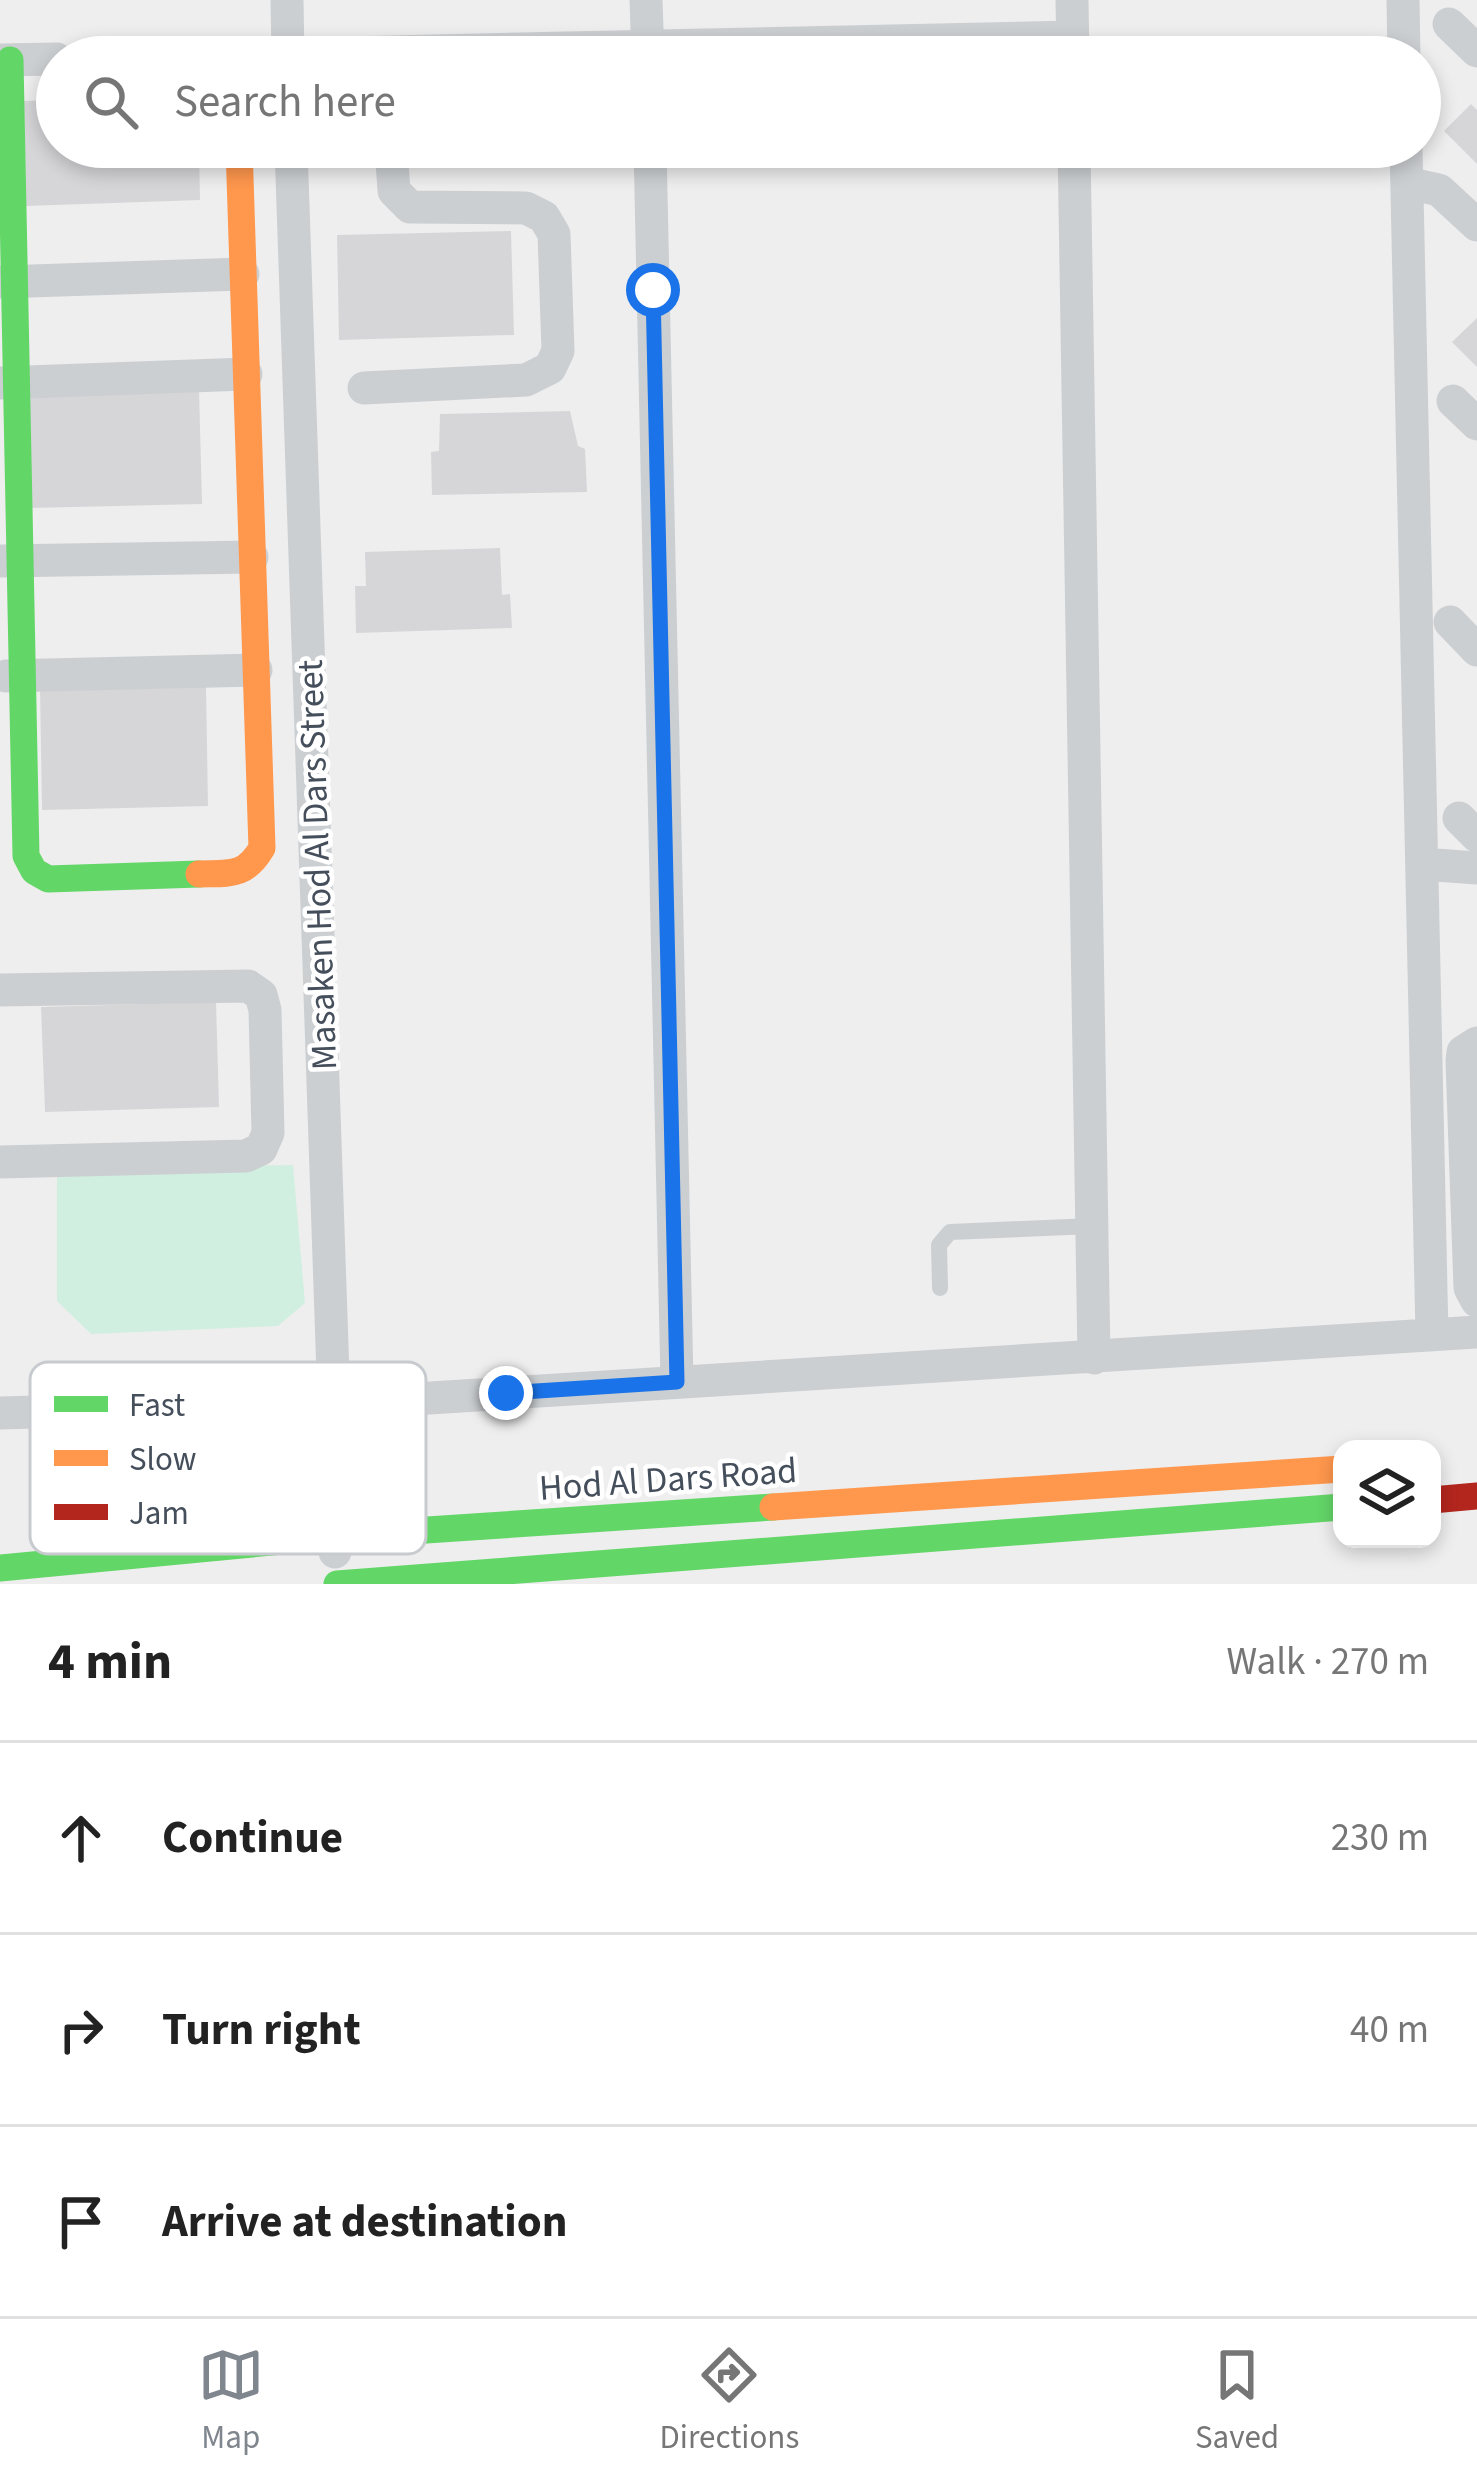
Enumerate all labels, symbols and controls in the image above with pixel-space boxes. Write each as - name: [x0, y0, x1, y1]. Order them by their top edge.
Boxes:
- search box: [36, 36, 1441, 168]
- icon: search: [78, 69, 144, 135]
- text: Search here: [174, 70, 396, 134]
- route start: [626, 263, 680, 317]
- street label: Masaken Hod Al Dars Street: [285, 659, 350, 1071]
- legend: [30, 1362, 426, 1554]
- route end: [479, 1366, 533, 1420]
- text: Fast: [129, 1382, 185, 1429]
- text: Slow: [129, 1436, 197, 1483]
- map controls: [1333, 1440, 1441, 1548]
- button: layers: [1333, 1440, 1441, 1548]
- street label: Hod Al Dars Road: [537, 1445, 799, 1514]
- text: Jam: [129, 1490, 189, 1537]
- text: 4 min: [48, 1626, 172, 1698]
- text: Walk · 270 m: [1226, 1634, 1429, 1690]
- icon: ahead: [48, 1805, 114, 1871]
- text: Continue: [162, 1806, 343, 1870]
- text: 230 m: [1331, 1810, 1429, 1866]
- icon: right: [48, 1997, 114, 2063]
- text: Turn right: [162, 1998, 361, 2062]
- text: 40 m: [1350, 2002, 1429, 2058]
- icon: arrive: [48, 2189, 114, 2255]
- text: Arrive at destination: [162, 2190, 567, 2254]
- tab: Map: [198, 2342, 264, 2461]
- tab: Directions: [660, 2342, 799, 2461]
- tab: Saved: [1195, 2342, 1279, 2461]

